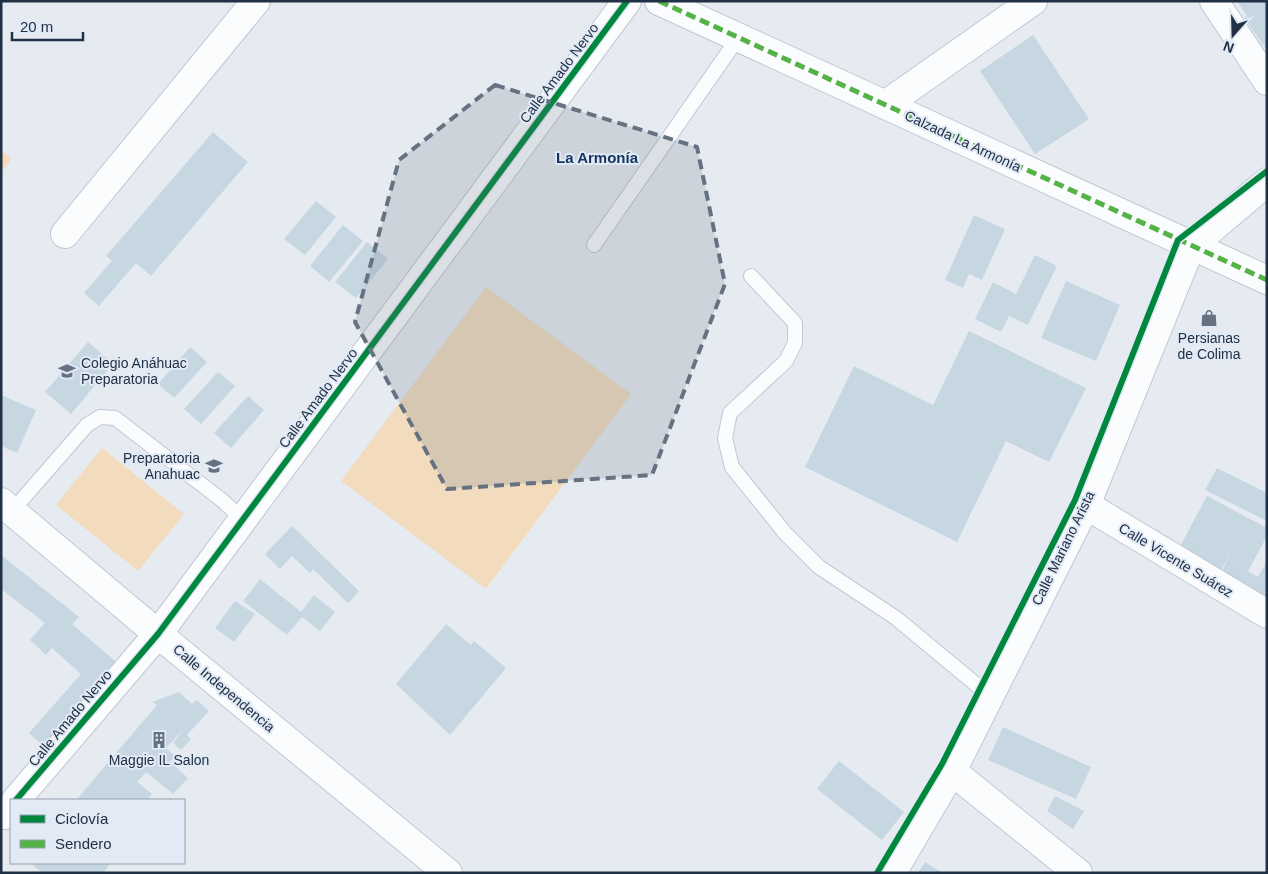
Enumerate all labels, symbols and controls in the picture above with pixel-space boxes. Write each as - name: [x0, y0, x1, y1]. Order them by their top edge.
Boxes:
- scale bar: [12, 10, 84, 42]
- north arrow: [1208, 10, 1258, 60]
- text: 20 m: [20, 18, 53, 35]
- street label: Calle Amado Nervo: [516, 20, 602, 126]
- text: N: [1221, 38, 1236, 56]
- street label: Calzada La Armonía: [902, 107, 1024, 175]
- district label: La Armonía: [556, 149, 639, 166]
- shop icon: Persianas de Colima: [1199, 308, 1219, 328]
- place label: Persianas de Colima: [1177, 330, 1241, 362]
- street label: Calle Amado Nervo: [275, 345, 361, 451]
- place label: Colegio Anáhuac Preparatoria: [81, 355, 187, 387]
- school or university icon: Colegio Anáhuac Preparatoria: [57, 361, 77, 381]
- place label: Preparatoria Anahuac: [123, 450, 200, 482]
- school or university icon: Preparatoria Anahuac: [204, 456, 224, 476]
- street label: Calle Mariano Arista: [1028, 488, 1098, 608]
- street label: Calle Vicente Suárez: [1116, 520, 1236, 600]
- street label: Calle Independencia: [170, 641, 278, 735]
- street label: Calle Amado Nervo: [25, 667, 115, 769]
- building icon: Maggie IL Salon: [149, 730, 169, 750]
- place label: Maggie IL Salon: [109, 752, 209, 768]
- legend: [10, 799, 185, 864]
- text: Ciclovía: [55, 810, 109, 827]
- text: Sendero: [55, 835, 112, 852]

